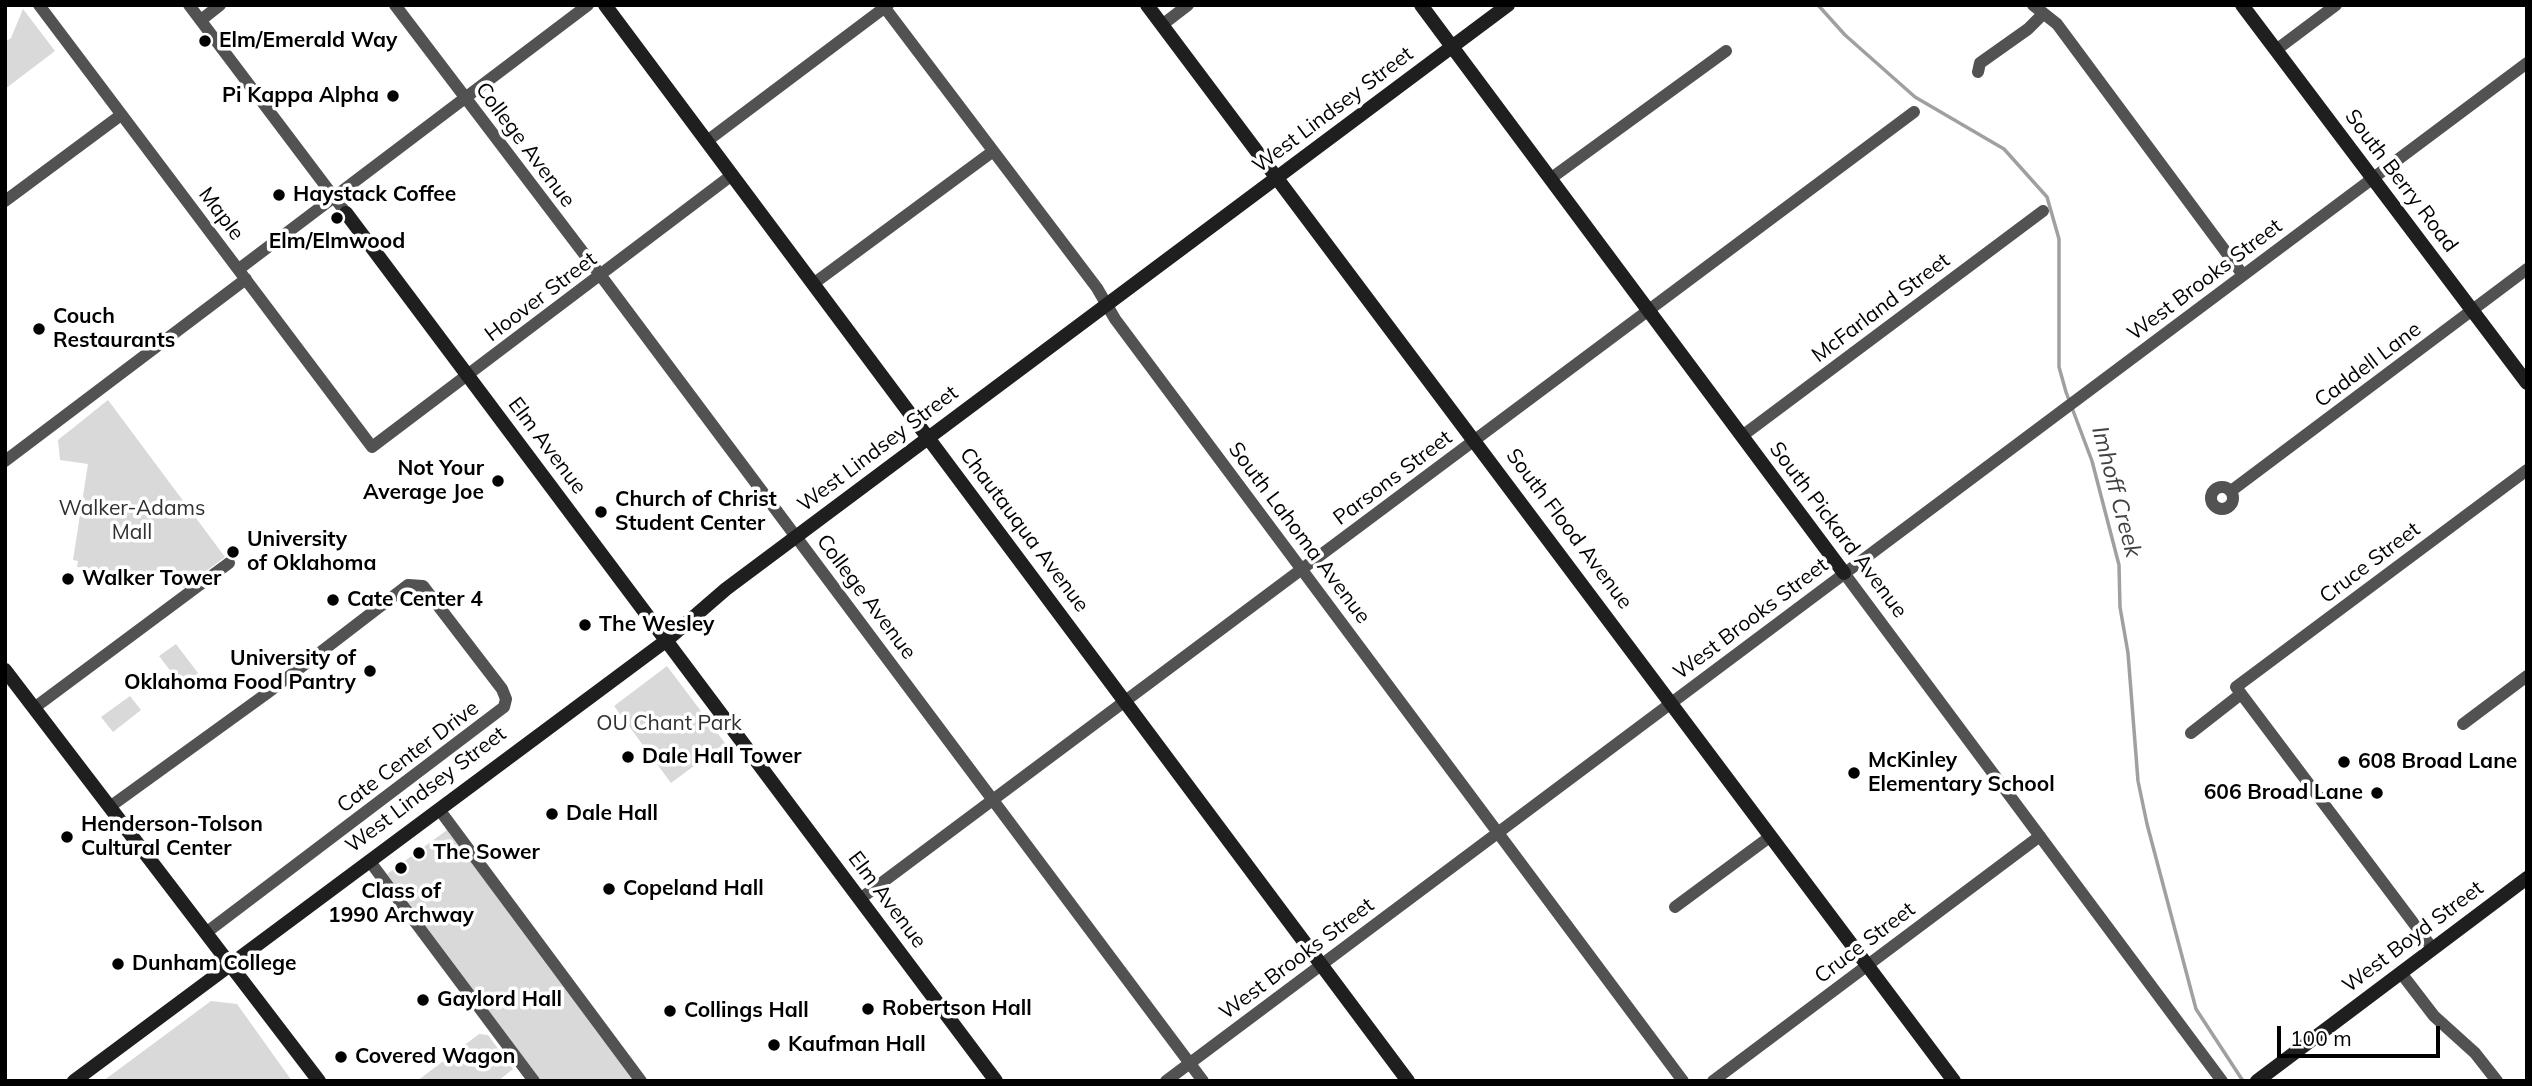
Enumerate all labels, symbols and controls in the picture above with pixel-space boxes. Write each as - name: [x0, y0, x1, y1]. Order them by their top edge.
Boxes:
- place label: Elm/Emerald Way: [219, 28, 397, 54]
- marker: Elm/Emerald Way: [197, 33, 213, 49]
- street label: West Lindsey Street: [1248, 41, 1418, 179]
- street label: College Avenue: [470, 78, 580, 212]
- place label: Pi Kappa Alpha: [222, 83, 379, 109]
- marker: Pi Kappa Alpha: [385, 88, 401, 104]
- street label: South Berry Road: [2339, 105, 2463, 257]
- place label: Haystack Coffee: [293, 182, 456, 208]
- street label: Maple: [193, 183, 249, 245]
- marker: Haystack Coffee: [271, 187, 287, 203]
- marker: Elm/Elmwood: [329, 210, 345, 226]
- street label: West Brooks Street: [2123, 214, 2287, 346]
- place label: Elm/Elmwood: [269, 229, 405, 255]
- street label: Hoover Street: [480, 247, 602, 347]
- street label: McFarland Street: [1807, 248, 1955, 368]
- place label: Couch Restaurants: [53, 304, 175, 354]
- street label: Caddell Lane: [2310, 317, 2426, 413]
- marker: Couch Restaurants: [31, 321, 47, 337]
- street label: West Lindsey Street: [793, 380, 963, 518]
- street label: Elm Avenue: [503, 393, 591, 499]
- water label: Imhoff Creek: [2085, 423, 2147, 561]
- street label: Parsons Street: [1329, 425, 1457, 531]
- street label: South Lahoma Avenue: [1223, 437, 1375, 629]
- street label: South Pickard Avenue: [1764, 437, 1912, 623]
- street label: Chautauqua Avenue: [954, 443, 1094, 617]
- street label: South Flood Avenue: [1500, 444, 1638, 614]
- place label: Not Your Average Joe: [363, 456, 484, 506]
- marker: Not Your Average Joe: [490, 473, 506, 489]
- place label: Church of Christ Student Center: [615, 487, 777, 537]
- park label: Walker-Adams Mall: [59, 496, 205, 546]
- marker: Church of Christ Student Center: [593, 504, 609, 520]
- street label: Cruce Street: [2315, 517, 2425, 609]
- place label: University of Oklahoma: [247, 527, 376, 577]
- street label: College Avenue: [811, 530, 921, 664]
- marker: University of Oklahoma: [225, 544, 241, 560]
- street label: West Brooks Street: [1669, 553, 1833, 685]
- place label: Walker Tower: [82, 566, 221, 592]
- marker: Walker Tower: [60, 571, 76, 587]
- place label: Cate Center 4: [347, 587, 483, 613]
- marker: Cate Center 4: [325, 592, 341, 608]
- place label: The Wesley: [599, 612, 714, 638]
- marker: The Wesley: [577, 617, 593, 633]
- place label: University of Oklahoma Food Pantry: [124, 646, 356, 696]
- marker: University of Oklahoma Food Pantry: [362, 663, 378, 679]
- street label: Cate Center Drive: [332, 696, 484, 818]
- park label: OU Chant Park: [596, 711, 742, 737]
- street label: West Lindsey Street: [341, 721, 511, 859]
- place label: Dale Hall Tower: [642, 744, 801, 770]
- place label: McKinley Elementary School: [1868, 748, 2055, 798]
- marker: Dale Hall Tower: [620, 749, 636, 765]
- place label: 608 Broad Lane: [2358, 749, 2517, 775]
- marker: 608 Broad Lane: [2336, 754, 2352, 770]
- marker: McKinley Elementary School: [1846, 765, 1862, 781]
- place label: 606 Broad Lane: [2204, 780, 2363, 806]
- marker: 606 Broad Lane: [2369, 785, 2385, 801]
- place label: Dale Hall: [566, 801, 658, 827]
- marker: Dale Hall: [544, 806, 560, 822]
- place label: Henderson-Tolson Cultural Center: [81, 812, 263, 862]
- marker: Henderson-Tolson Cultural Center: [59, 829, 75, 845]
- place label: The Sower: [433, 840, 540, 866]
- marker: The Sower: [411, 845, 427, 861]
- street label: Elm Avenue: [843, 847, 931, 953]
- marker: Class of 1990 Archway: [393, 860, 409, 876]
- place label: Copeland Hall: [623, 876, 764, 902]
- street label: West Boyd Street: [2338, 876, 2488, 998]
- place label: Class of 1990 Archway: [328, 879, 474, 929]
- marker: Copeland Hall: [601, 881, 617, 897]
- street label: West Brooks Street: [1215, 893, 1379, 1025]
- street label: Cruce Street: [1810, 897, 1920, 989]
- place label: Dunham College: [132, 951, 297, 977]
- marker: Dunham College: [110, 956, 126, 972]
- place label: Gaylord Hall: [437, 987, 562, 1013]
- marker: Gaylord Hall: [415, 992, 431, 1008]
- place label: Robertson Hall: [882, 996, 1032, 1022]
- place label: Collings Hall: [684, 998, 809, 1024]
- marker: Robertson Hall: [860, 1001, 876, 1017]
- marker: Collings Hall: [662, 1003, 678, 1019]
- scale bar: [2280, 1012, 2443, 1056]
- text: 100 m: [2290, 1025, 2352, 1051]
- place label: Kaufman Hall: [788, 1032, 926, 1058]
- marker: Kaufman Hall: [766, 1037, 782, 1053]
- place label: Covered Wagon: [355, 1044, 515, 1070]
- marker: Covered Wagon: [333, 1049, 349, 1065]

